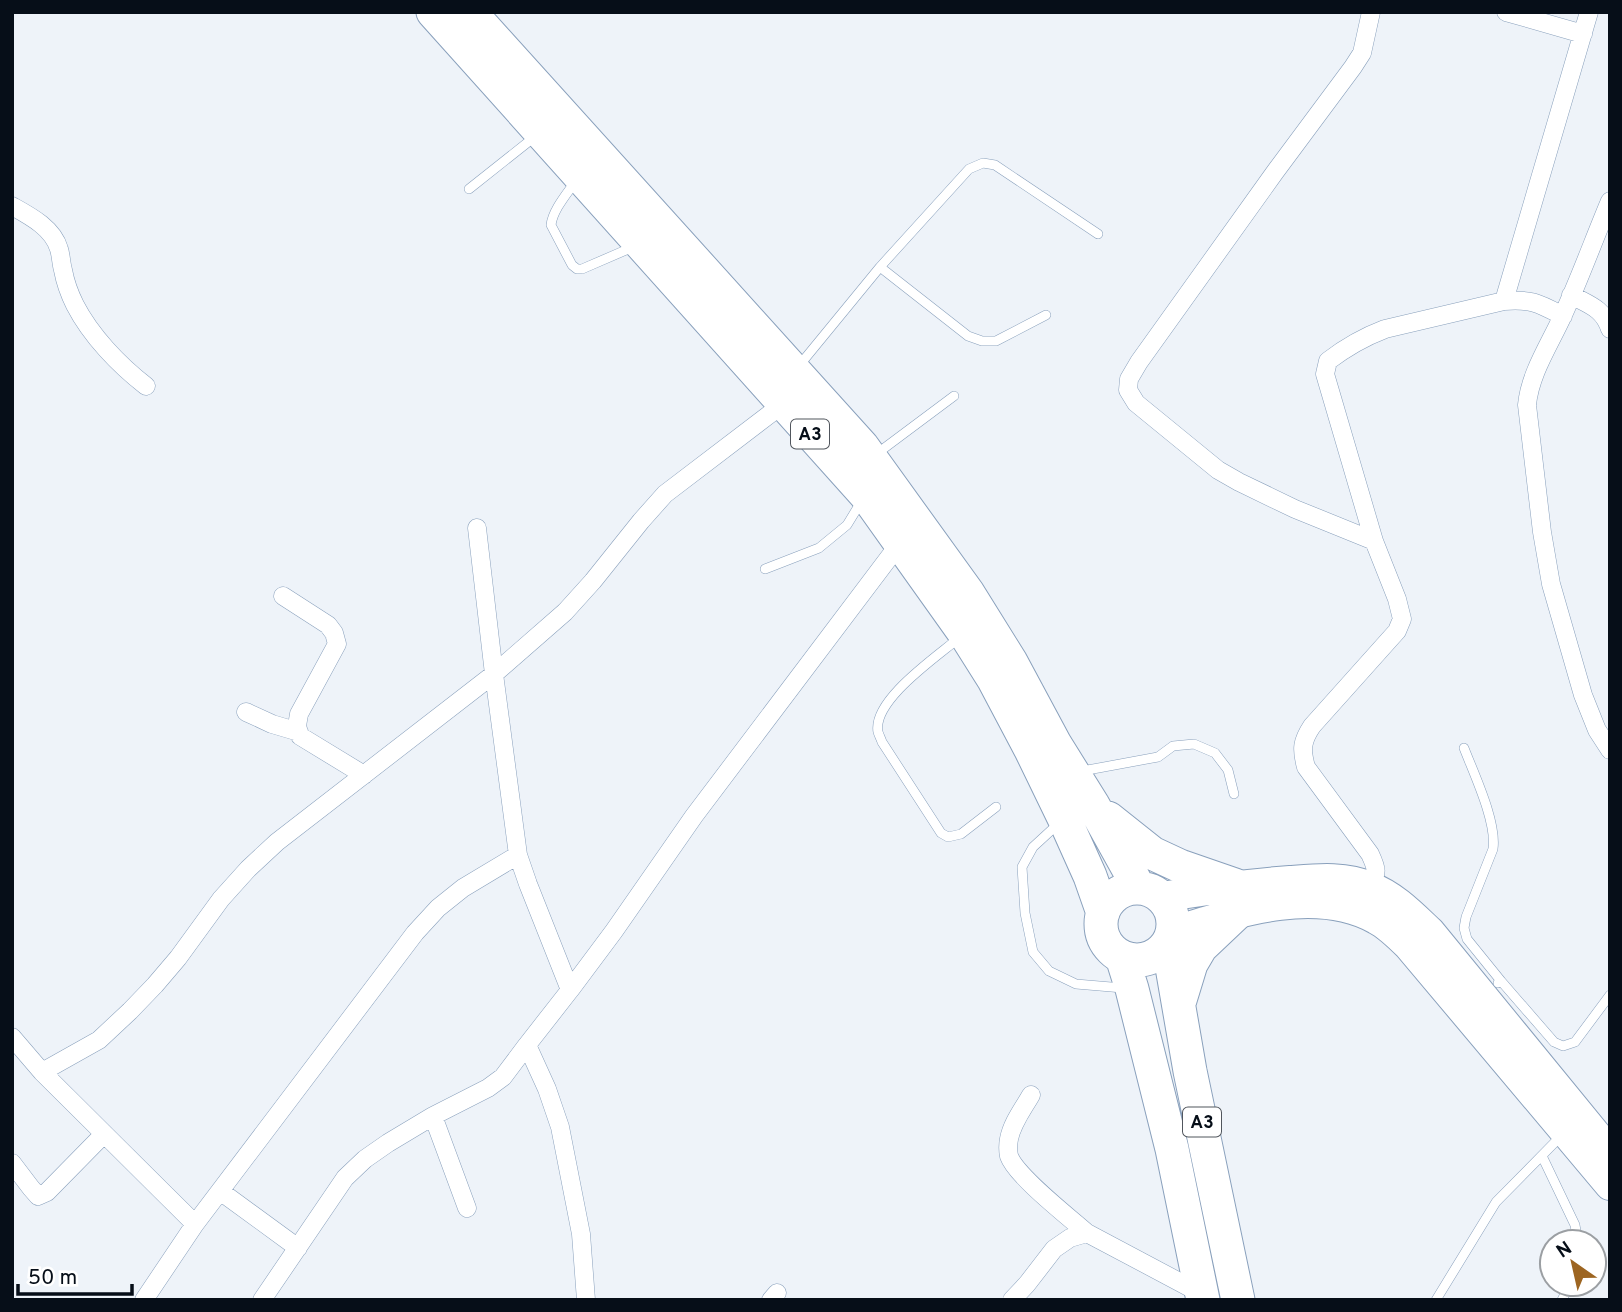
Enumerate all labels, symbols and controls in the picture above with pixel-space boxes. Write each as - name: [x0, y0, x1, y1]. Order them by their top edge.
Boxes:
- road number: A3: [791, 420, 829, 448]
- road number: A3: [1183, 1107, 1221, 1136]
- north arrow: [1538, 1228, 1608, 1298]
- text: N: [1552, 1237, 1577, 1264]
- scale bar: [18, 1252, 131, 1296]
- text: 50 m: [28, 1265, 77, 1292]

